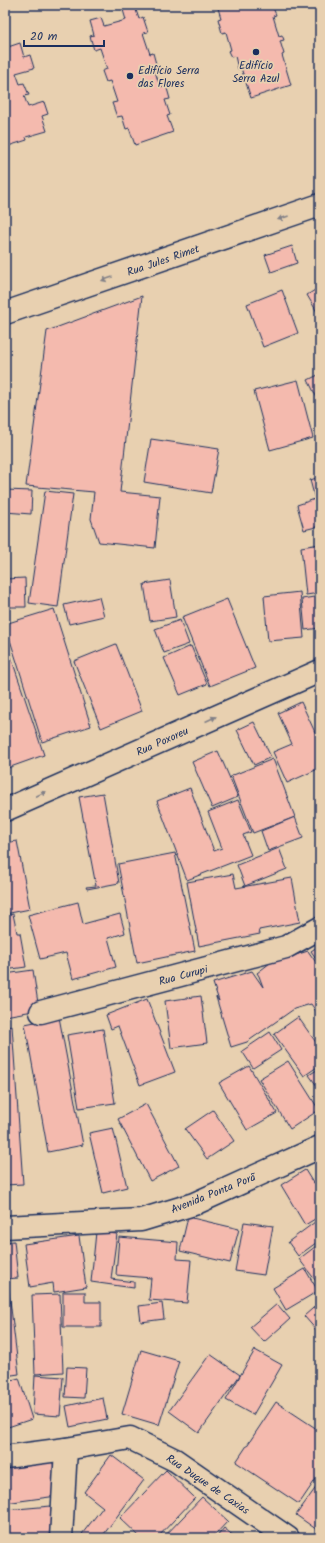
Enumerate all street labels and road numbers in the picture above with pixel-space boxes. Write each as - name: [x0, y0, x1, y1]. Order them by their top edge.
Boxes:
- street label: Rua Jules Rimet: [125, 240, 203, 282]
- street label: Rua Poxoreu: [133, 722, 192, 761]
- street label: Rua Curupi: [157, 961, 210, 991]
- street label: Avenida Ponta Porã: [168, 1168, 260, 1219]
- street label: Rua Duque de Caxias: [162, 1450, 253, 1520]

